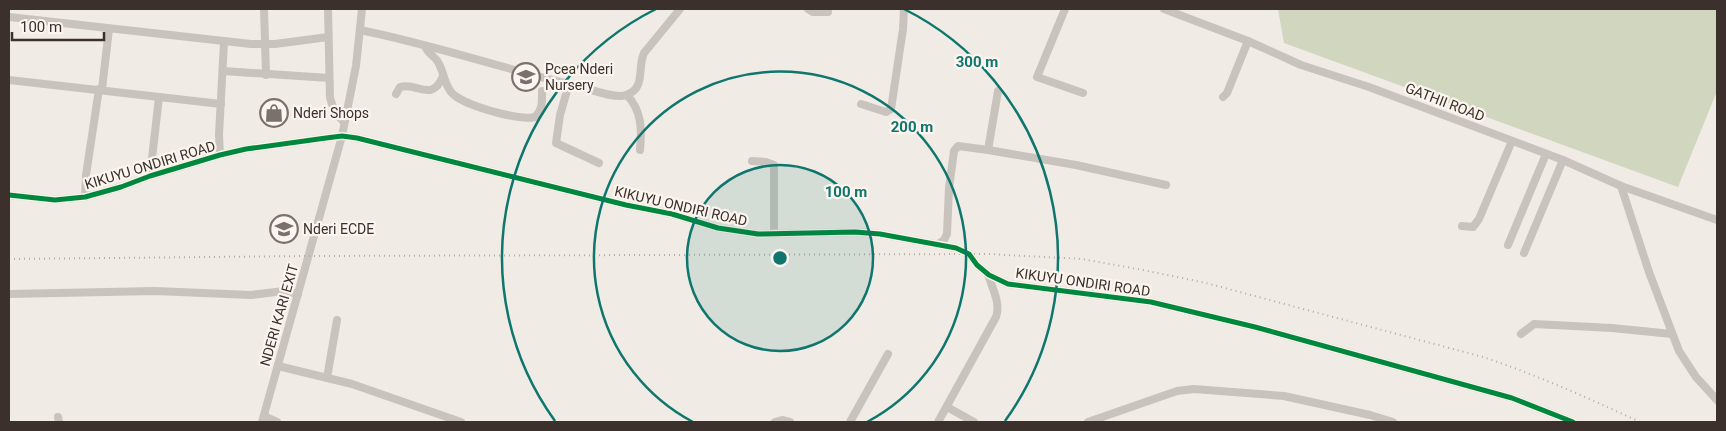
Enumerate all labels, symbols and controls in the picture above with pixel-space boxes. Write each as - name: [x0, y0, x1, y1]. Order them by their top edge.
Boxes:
- scale bar: [12, 10, 105, 42]
- text: 100 m: [20, 18, 62, 36]
- text: 300 m: [956, 53, 998, 71]
- place label: Pcea Nderi Nursery: [545, 61, 613, 93]
- school or university icon: Pcea Nderi Nursery: [511, 62, 541, 92]
- street label: GATHII ROAD: [1403, 80, 1487, 124]
- shop icon: Nderi Shops: [259, 98, 289, 128]
- place label: Nderi Shops: [293, 105, 369, 121]
- text: 200 m: [891, 118, 933, 136]
- street label: KIKUYU ONDIRI ROAD: [83, 138, 217, 192]
- street label: KIKUYU ONDIRI ROAD: [613, 183, 749, 229]
- text: 100 m: [825, 183, 867, 201]
- school or university icon: Nderi ECDE: [269, 214, 299, 244]
- place label: Nderi ECDE: [303, 221, 374, 237]
- centre of rings: [771, 249, 789, 267]
- street label: NDERI KARI EXIT: [257, 261, 301, 368]
- street label: KIKUYU ONDIRI ROAD: [1015, 265, 1151, 299]

